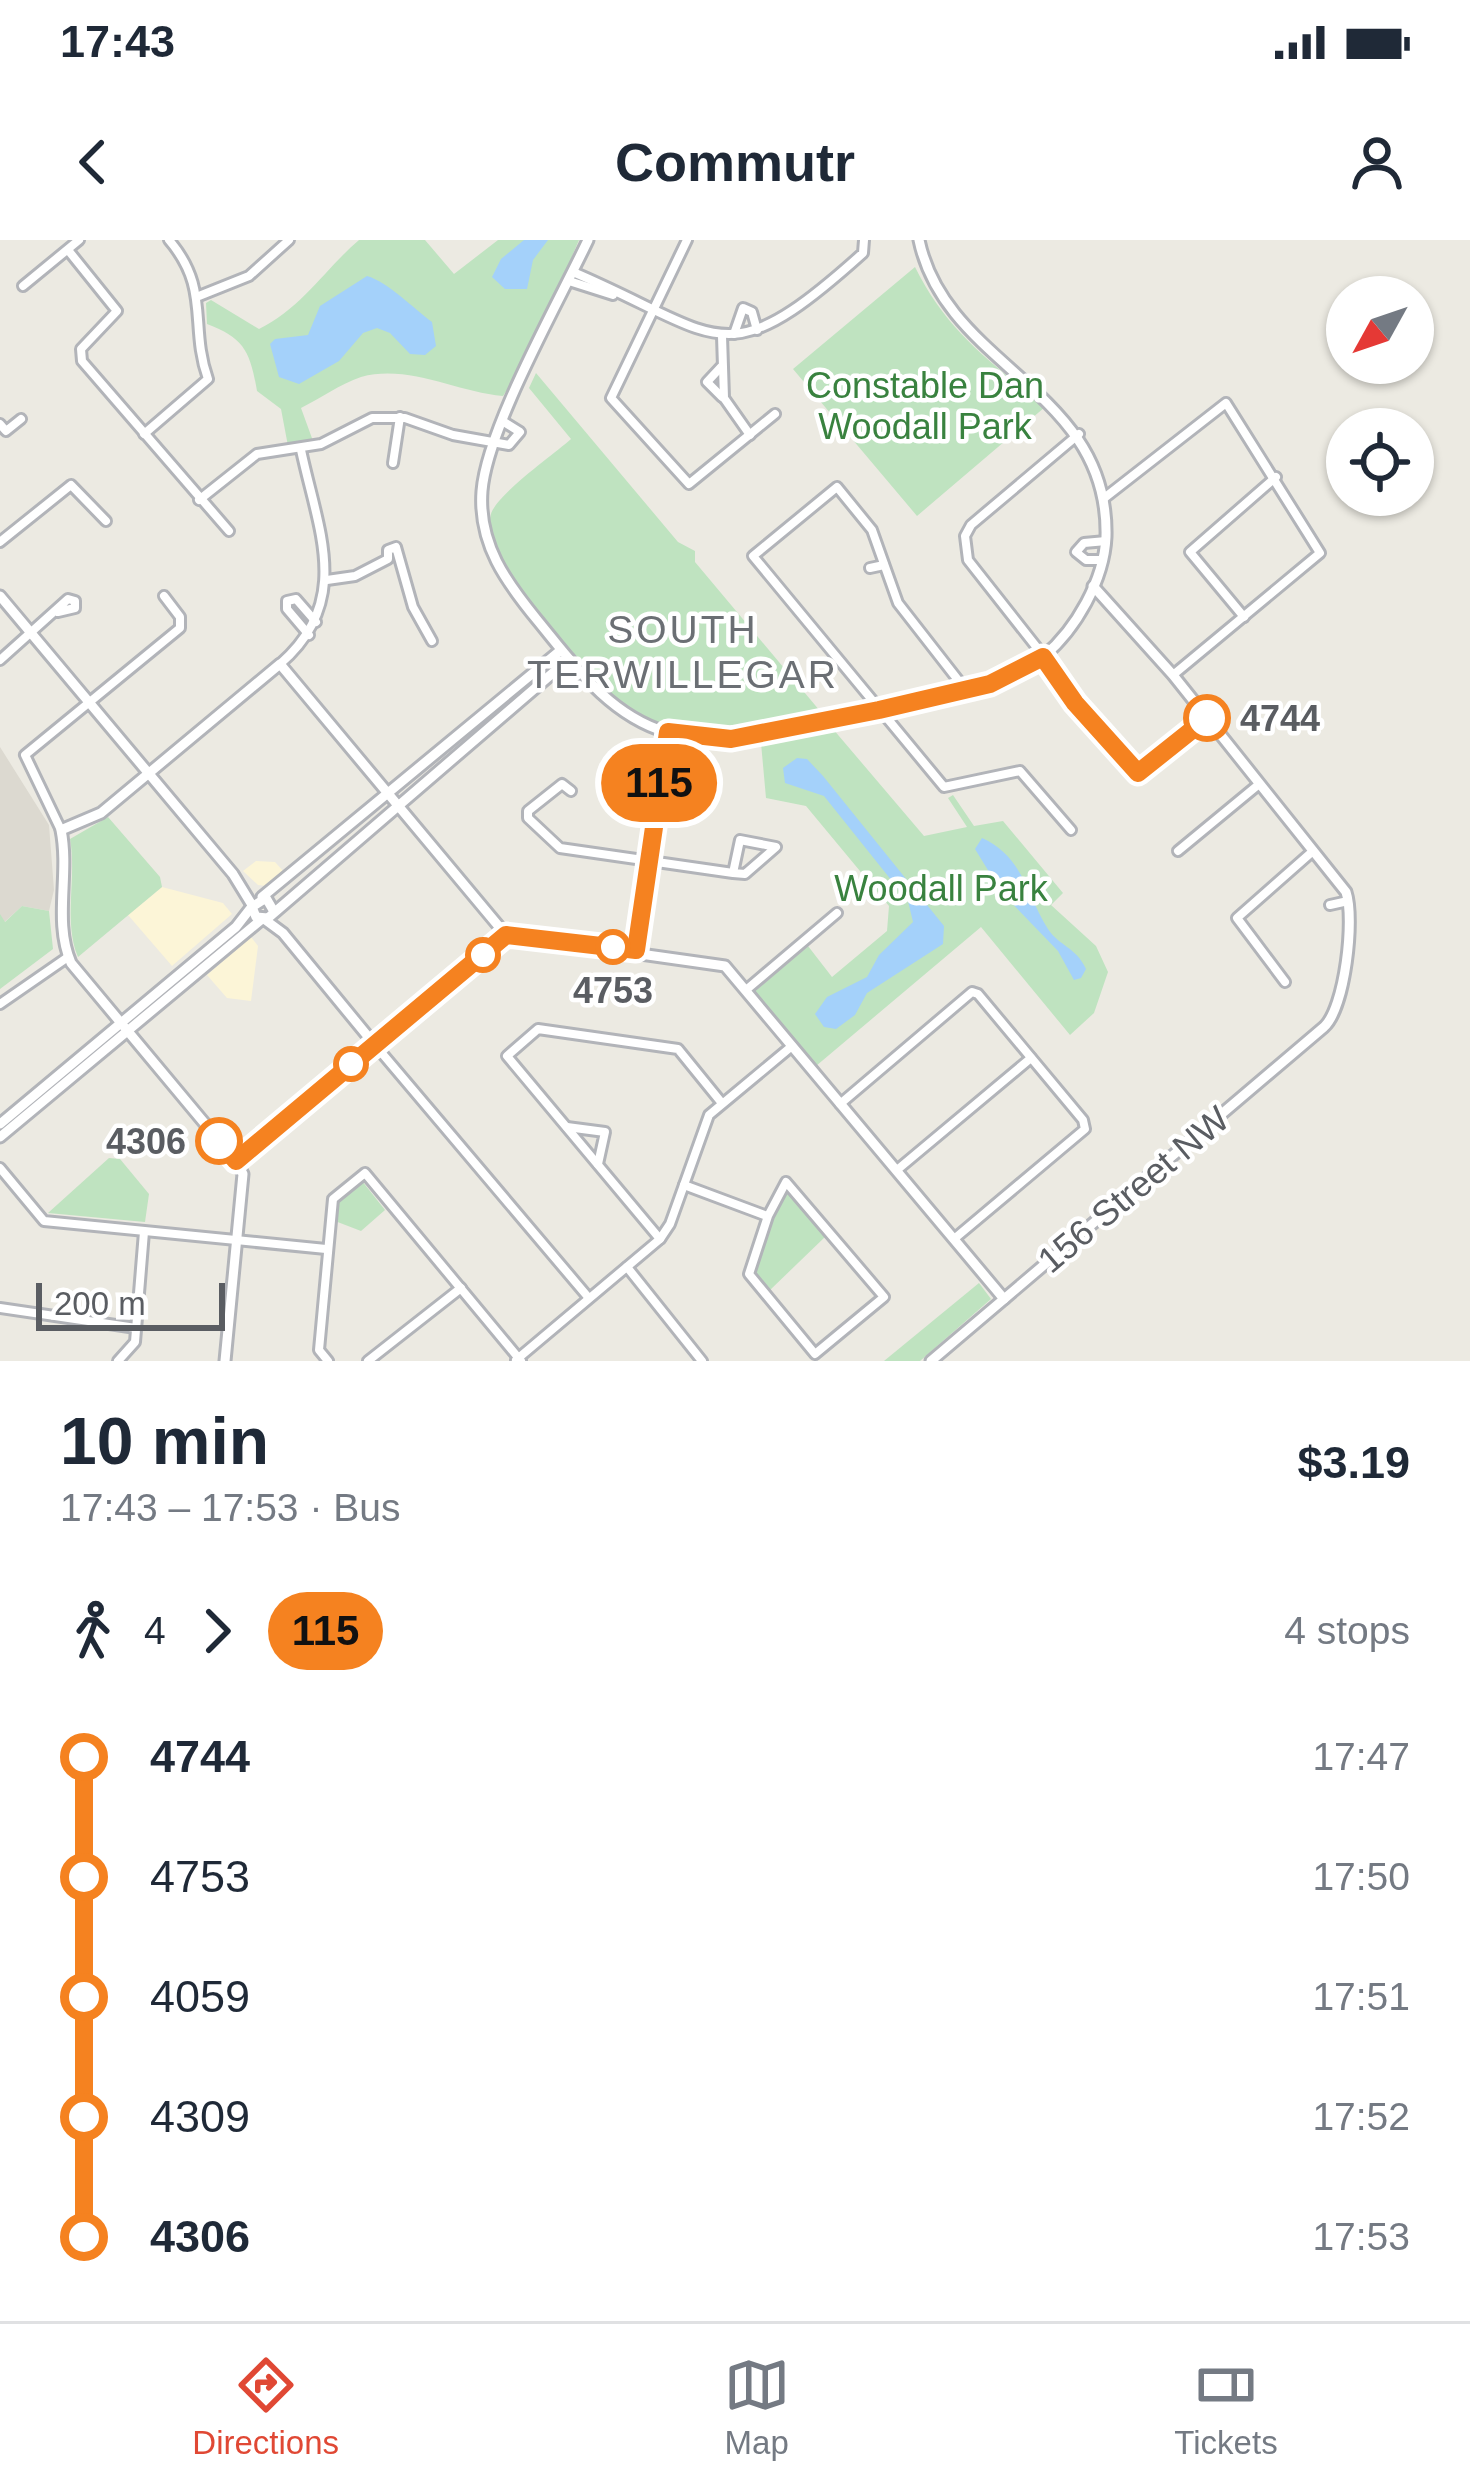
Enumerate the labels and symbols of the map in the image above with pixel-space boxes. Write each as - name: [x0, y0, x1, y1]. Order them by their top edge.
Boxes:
- north arrow: [1326, 276, 1434, 384]
- park label: Constable Dan Woodall Park: [806, 365, 1044, 447]
- district label: SOUTH TERWILLEGAR: [527, 608, 839, 696]
- marker: 4744: [1185, 696, 1229, 740]
- place label: 4744: [1240, 698, 1320, 739]
- line badge: 115: [590, 744, 728, 822]
- park label: Woodall Park: [834, 868, 1049, 909]
- marker: 4753: [597, 931, 629, 963]
- unlabelled marker: [467, 939, 499, 971]
- place label: 4753: [573, 970, 653, 1011]
- unlabelled marker: [335, 1048, 367, 1080]
- street label: 156 Street NW: [1030, 1098, 1237, 1281]
- marker: 4306: [197, 1119, 241, 1163]
- place label: 4306: [106, 1121, 186, 1162]
- scale bar: [36, 1277, 225, 1330]

